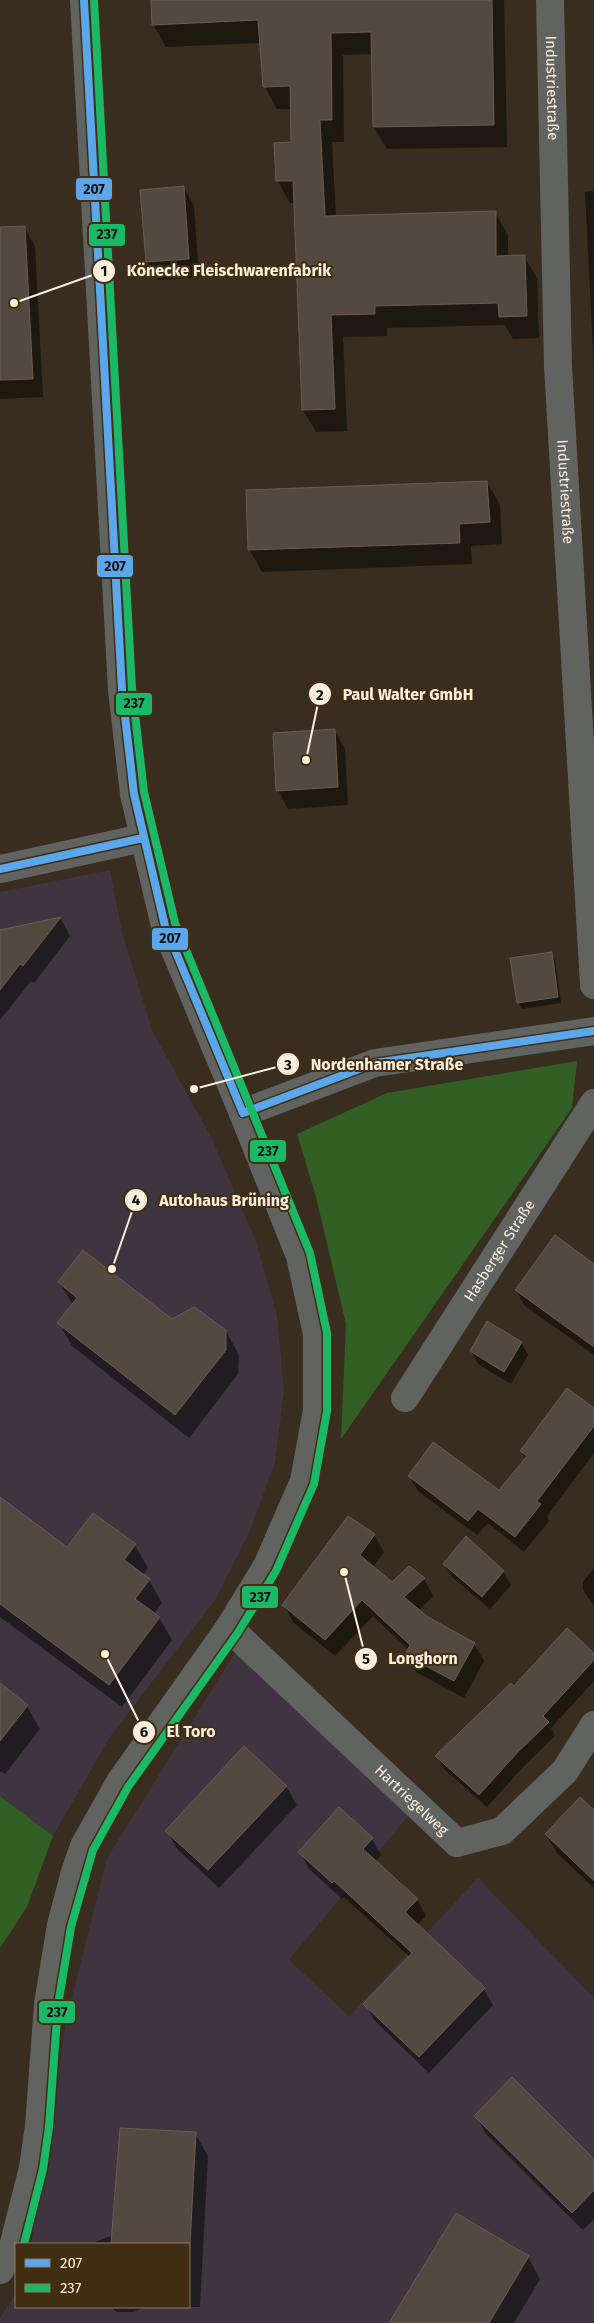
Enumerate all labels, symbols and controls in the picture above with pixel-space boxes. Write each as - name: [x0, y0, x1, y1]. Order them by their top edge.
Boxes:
- street label: Industriestraße: [542, 36, 562, 140]
- line badge: 207: [75, 177, 113, 201]
- text: 207: [83, 181, 105, 198]
- line badge: 237: [88, 223, 126, 247]
- text: 237: [97, 226, 118, 243]
- callout: Könecke Fleischwarenfabrik: [92, 255, 341, 286]
- text: Könecke Fleischwarenfabrik: [127, 261, 331, 280]
- text: 1: [101, 262, 107, 280]
- street label: Industriestraße: [553, 439, 577, 544]
- line badge: 207: [96, 554, 134, 578]
- text: 207: [104, 558, 126, 575]
- callout: Paul Walter GmbH: [307, 679, 483, 710]
- text: Paul Walter GmbH: [343, 685, 473, 704]
- text: 2: [316, 686, 324, 704]
- line badge: 237: [115, 692, 153, 716]
- text: 237: [124, 695, 145, 712]
- line badge: 207: [151, 927, 189, 951]
- text: 207: [159, 930, 181, 947]
- callout: Nordenhamer Straße: [276, 1049, 473, 1080]
- text: Nordenhamer Straße: [311, 1055, 463, 1074]
- text: 3: [283, 1056, 292, 1074]
- line badge: 237: [249, 1139, 287, 1163]
- text: 237: [258, 1143, 279, 1160]
- callout: Autohaus Brüning: [124, 1185, 299, 1216]
- text: 4: [132, 1191, 141, 1209]
- text: Autohaus Brüning: [158, 1191, 289, 1210]
- street label: Hasberger Straße: [460, 1196, 539, 1305]
- line badge: 237: [241, 1585, 279, 1609]
- text: 237: [250, 1589, 271, 1606]
- callout: Longhorn: [353, 1643, 468, 1674]
- text: Longhorn: [388, 1649, 458, 1668]
- text: 5: [362, 1650, 370, 1668]
- callout: El Toro: [132, 1716, 226, 1747]
- text: El Toro: [166, 1722, 216, 1741]
- text: 6: [140, 1723, 149, 1741]
- street label: Hartriegelweg: [371, 1761, 452, 1839]
- line badge: 237: [38, 2000, 76, 2024]
- text: 237: [47, 2004, 68, 2021]
- legend: [15, 2243, 190, 2308]
- text: 207: [60, 2254, 82, 2272]
- text: 237: [60, 2279, 82, 2297]

